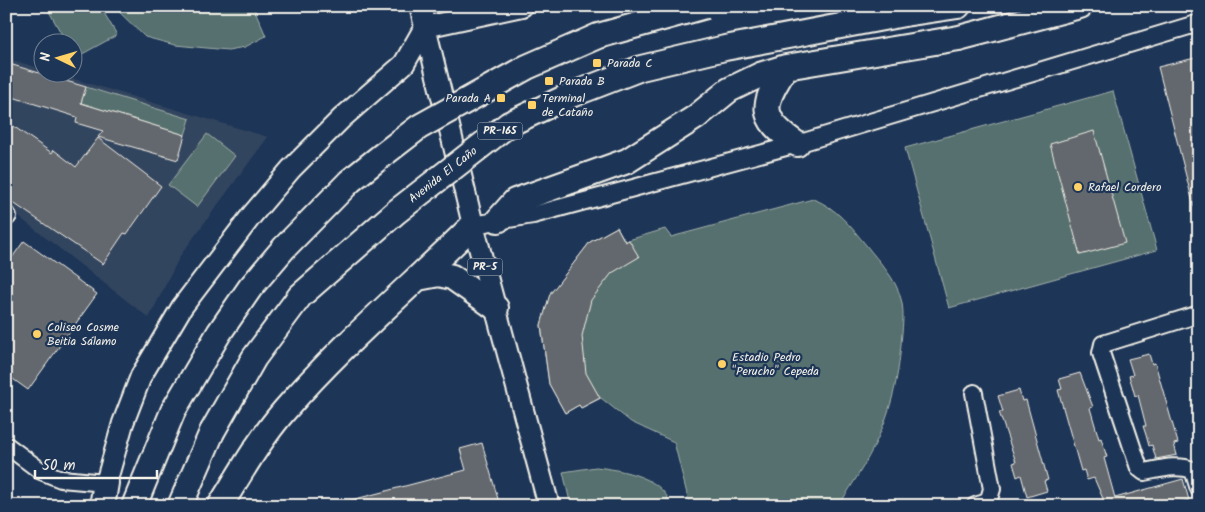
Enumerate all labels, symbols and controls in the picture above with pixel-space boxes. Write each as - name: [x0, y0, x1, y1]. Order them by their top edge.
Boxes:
- north arrow: [32, 32, 82, 82]
- text: N: [35, 51, 57, 62]
- place label: Parada C: [607, 54, 652, 73]
- marker: Parada C: [591, 57, 603, 69]
- place label: Parada B: [559, 72, 605, 91]
- marker: Parada B: [543, 75, 555, 87]
- place label: Parada A: [446, 89, 491, 108]
- place label: Terminal de Cataño: [542, 89, 593, 122]
- marker: Parada A: [495, 92, 507, 104]
- marker: Terminal de Cataño: [526, 99, 538, 111]
- road number: PR-165: [478, 122, 522, 140]
- street label: Avenida El Caño: [405, 142, 481, 208]
- place label: Rafael Cordero: [1088, 178, 1161, 197]
- marker: Rafael Cordero: [1072, 181, 1084, 193]
- road number: PR-5: [468, 258, 502, 276]
- place label: Coliseo Cosme Beitia Sálamo: [47, 318, 119, 351]
- marker: Coliseo Cosme Beitia Sálamo: [31, 328, 43, 340]
- place label: Estadio Pedro "Perucho" Cepeda: [732, 348, 819, 381]
- marker: Estadio Pedro "Perucho" Cepeda: [716, 358, 728, 370]
- scale bar: [35, 447, 158, 479]
- text: 50 m: [42, 454, 76, 478]

